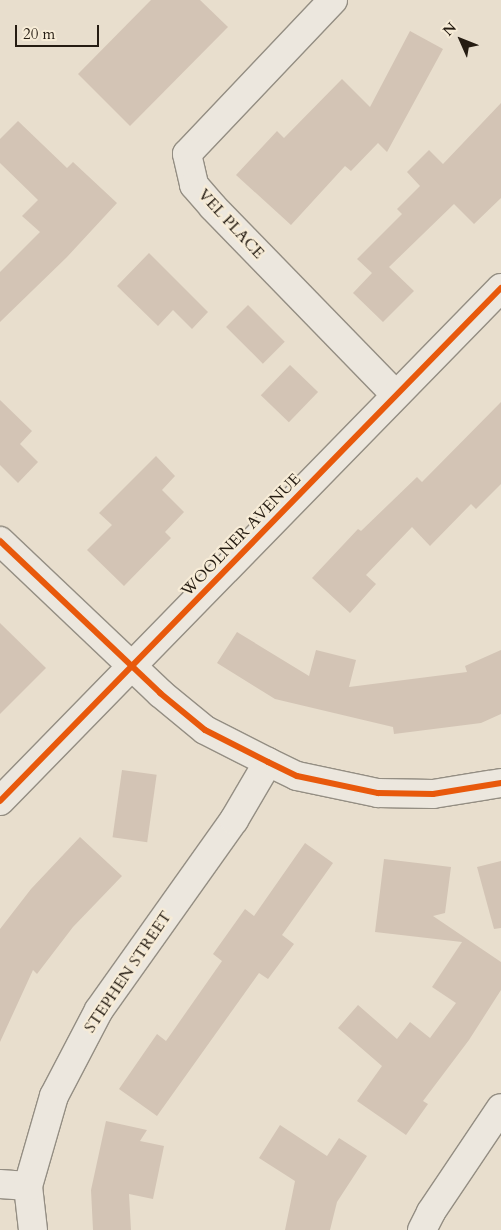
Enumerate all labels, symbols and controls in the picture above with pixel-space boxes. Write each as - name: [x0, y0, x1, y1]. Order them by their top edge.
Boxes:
- scale bar: [18, 15, 101, 47]
- north arrow: [436, 15, 486, 65]
- text: N: [439, 18, 461, 40]
- text: 20 m: [23, 24, 55, 44]
- street label: VEL PLACE: [194, 185, 268, 263]
- street label: WOOLNER AVENUE: [177, 470, 305, 600]
- street label: STEPHEN STREET: [80, 908, 176, 1036]

